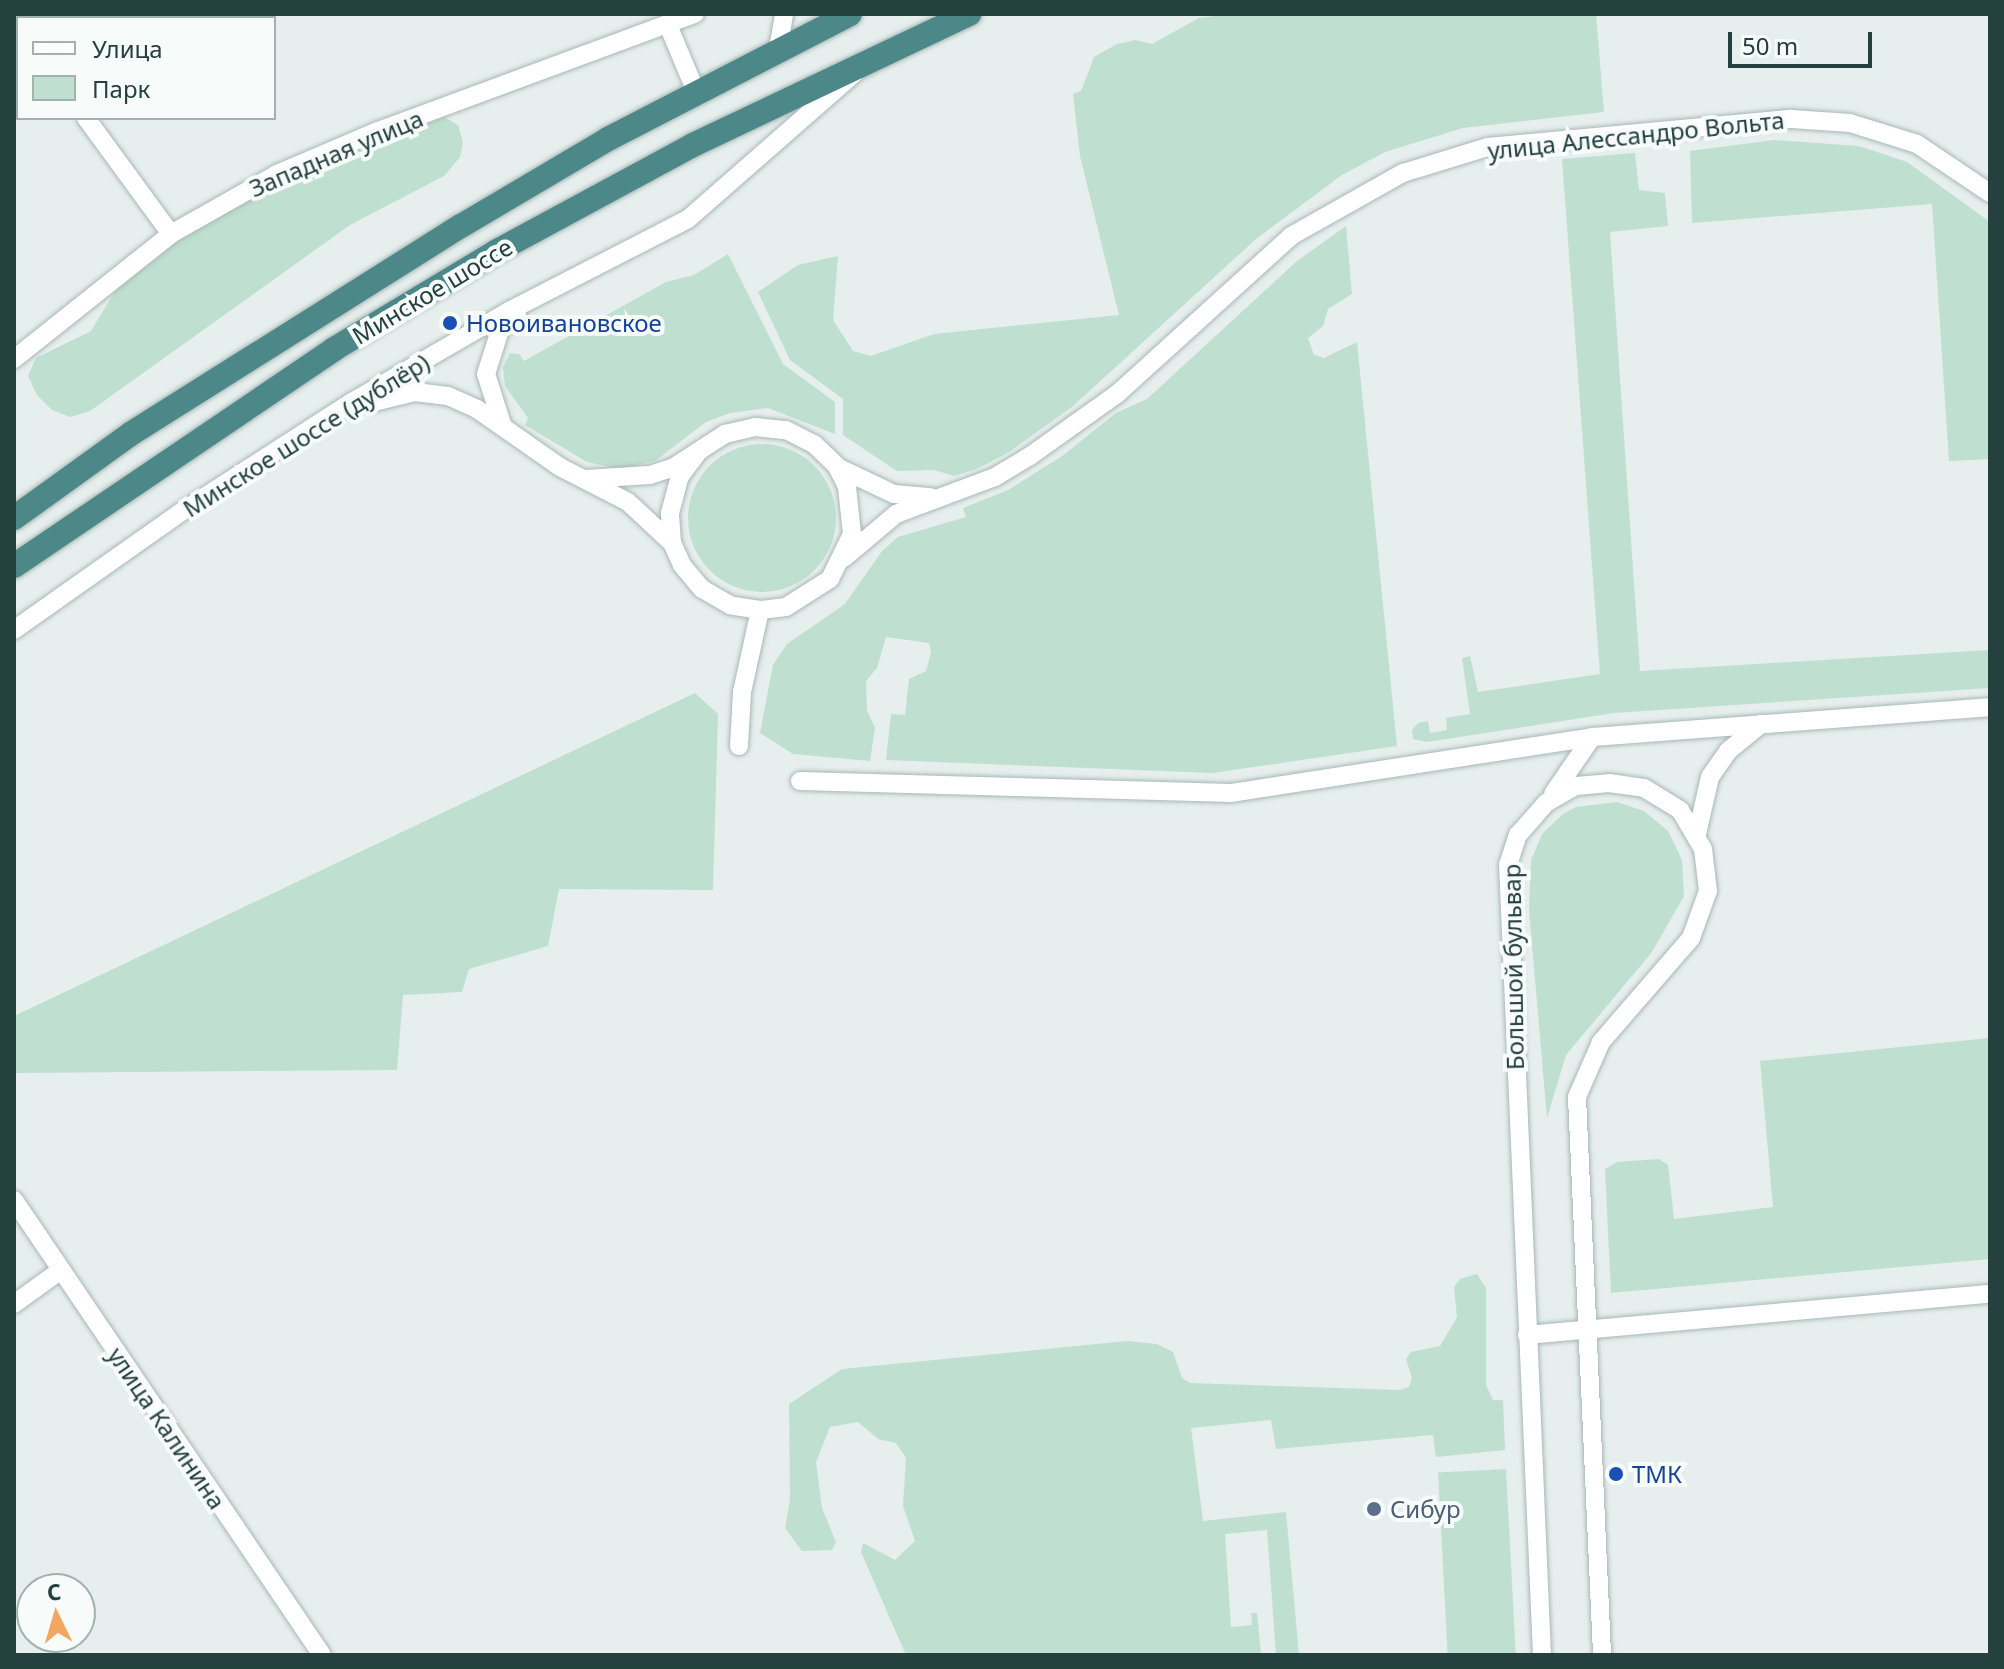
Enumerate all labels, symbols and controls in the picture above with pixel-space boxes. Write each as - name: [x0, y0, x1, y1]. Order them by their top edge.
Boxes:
- legend: [16, 16, 276, 120]
- scale bar: [1732, 16, 1876, 66]
- text: 50 m: [1742, 29, 1798, 62]
- text: Улица: [92, 32, 163, 65]
- text: Парк: [92, 72, 150, 105]
- street label: Западная улица: [245, 103, 427, 203]
- street label: улица Алессандро Вольта: [1486, 105, 1786, 165]
- street label: Минское шоссе: [347, 232, 517, 350]
- place label: Новоивановское: [466, 309, 662, 337]
- marker: Новоивановское: [441, 314, 459, 332]
- street label: Минское шоссе (дублёр): [178, 347, 434, 523]
- street label: Большой бульвар: [1497, 864, 1529, 1070]
- street label: улица Калинина: [102, 1342, 232, 1514]
- place label: ТМК: [1632, 1460, 1682, 1488]
- marker: ТМК: [1607, 1465, 1625, 1483]
- place label: Сибур: [1390, 1495, 1461, 1523]
- marker: Сибур: [1365, 1500, 1383, 1518]
- north arrow: [16, 1573, 96, 1653]
- text: С: [46, 1576, 62, 1607]

